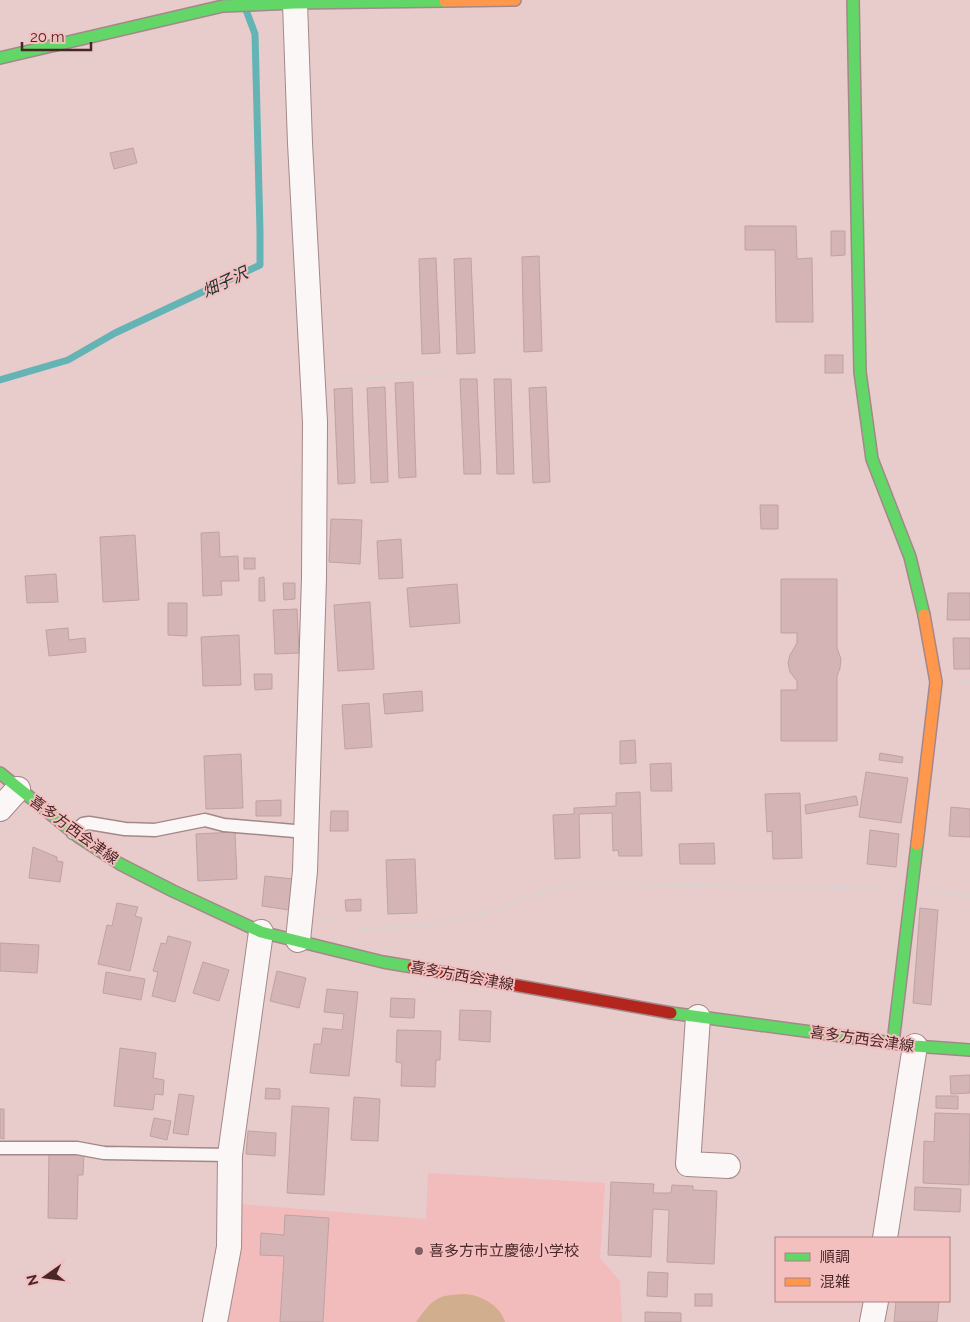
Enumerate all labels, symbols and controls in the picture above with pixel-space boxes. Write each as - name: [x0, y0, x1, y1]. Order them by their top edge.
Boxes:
- scale bar: [22, 20, 91, 52]
- text: 20 m: [30, 28, 65, 46]
- water label: 畑子沢: [199, 262, 253, 301]
- street label: 喜多方西会津線: [26, 792, 122, 868]
- street label: 喜多方西会津線: [409, 958, 515, 994]
- street label: 喜多方西会津線: [809, 1023, 915, 1055]
- legend: [775, 1237, 950, 1302]
- place label: 喜多方市立慶徳小学校: [429, 1242, 579, 1260]
- marker: 喜多方市立慶徳小学校: [413, 1245, 425, 1257]
- text: 順調: [820, 1248, 850, 1266]
- north arrow: [20, 1252, 70, 1302]
- text: N: [23, 1273, 41, 1287]
- text: 混雑: [820, 1273, 850, 1291]

